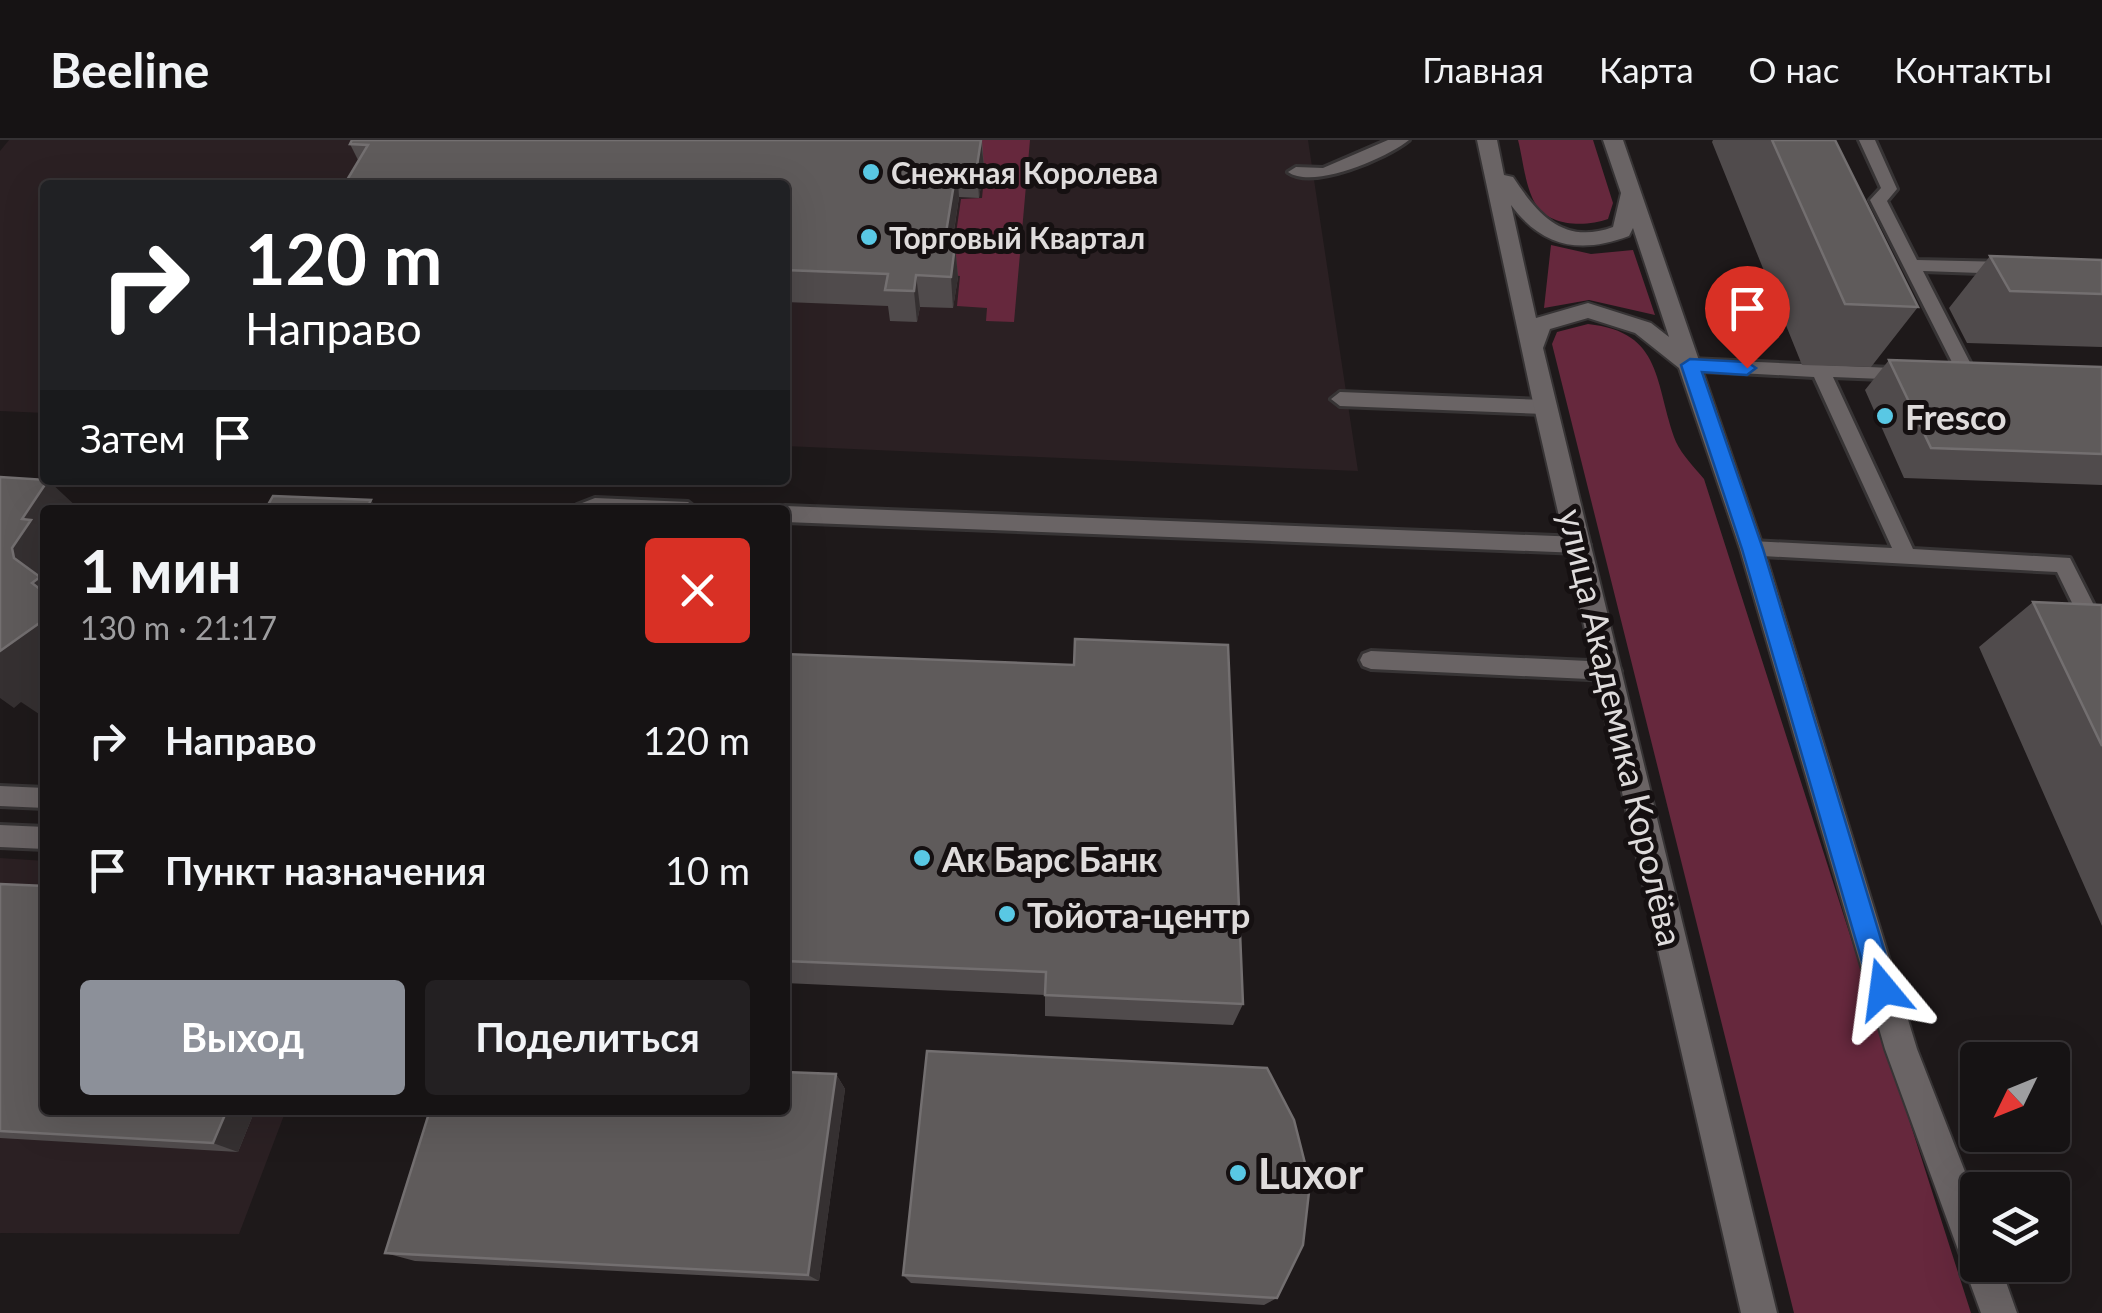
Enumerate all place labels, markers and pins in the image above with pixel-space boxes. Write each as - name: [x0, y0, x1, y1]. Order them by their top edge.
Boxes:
- place label: Снежная Королева: [891, 154, 1158, 190]
- marker: Снежная Королева: [860, 161, 882, 183]
- place label: Торговый Квартал: [889, 219, 1145, 255]
- marker: Торговый Квартал: [858, 226, 880, 248]
- pin: [1705, 266, 1790, 369]
- place label: Fresco: [1905, 395, 2007, 437]
- marker: Fresco: [1874, 405, 1896, 427]
- place label: Ак Барс Банк: [941, 837, 1157, 879]
- marker: Ак Барс Банк: [911, 847, 933, 869]
- place label: Тойота-центр: [1027, 893, 1250, 935]
- marker: Тойота-центр: [996, 903, 1018, 925]
- place label: Luxor: [1258, 1148, 1364, 1198]
- marker: Luxor: [1227, 1162, 1249, 1184]

